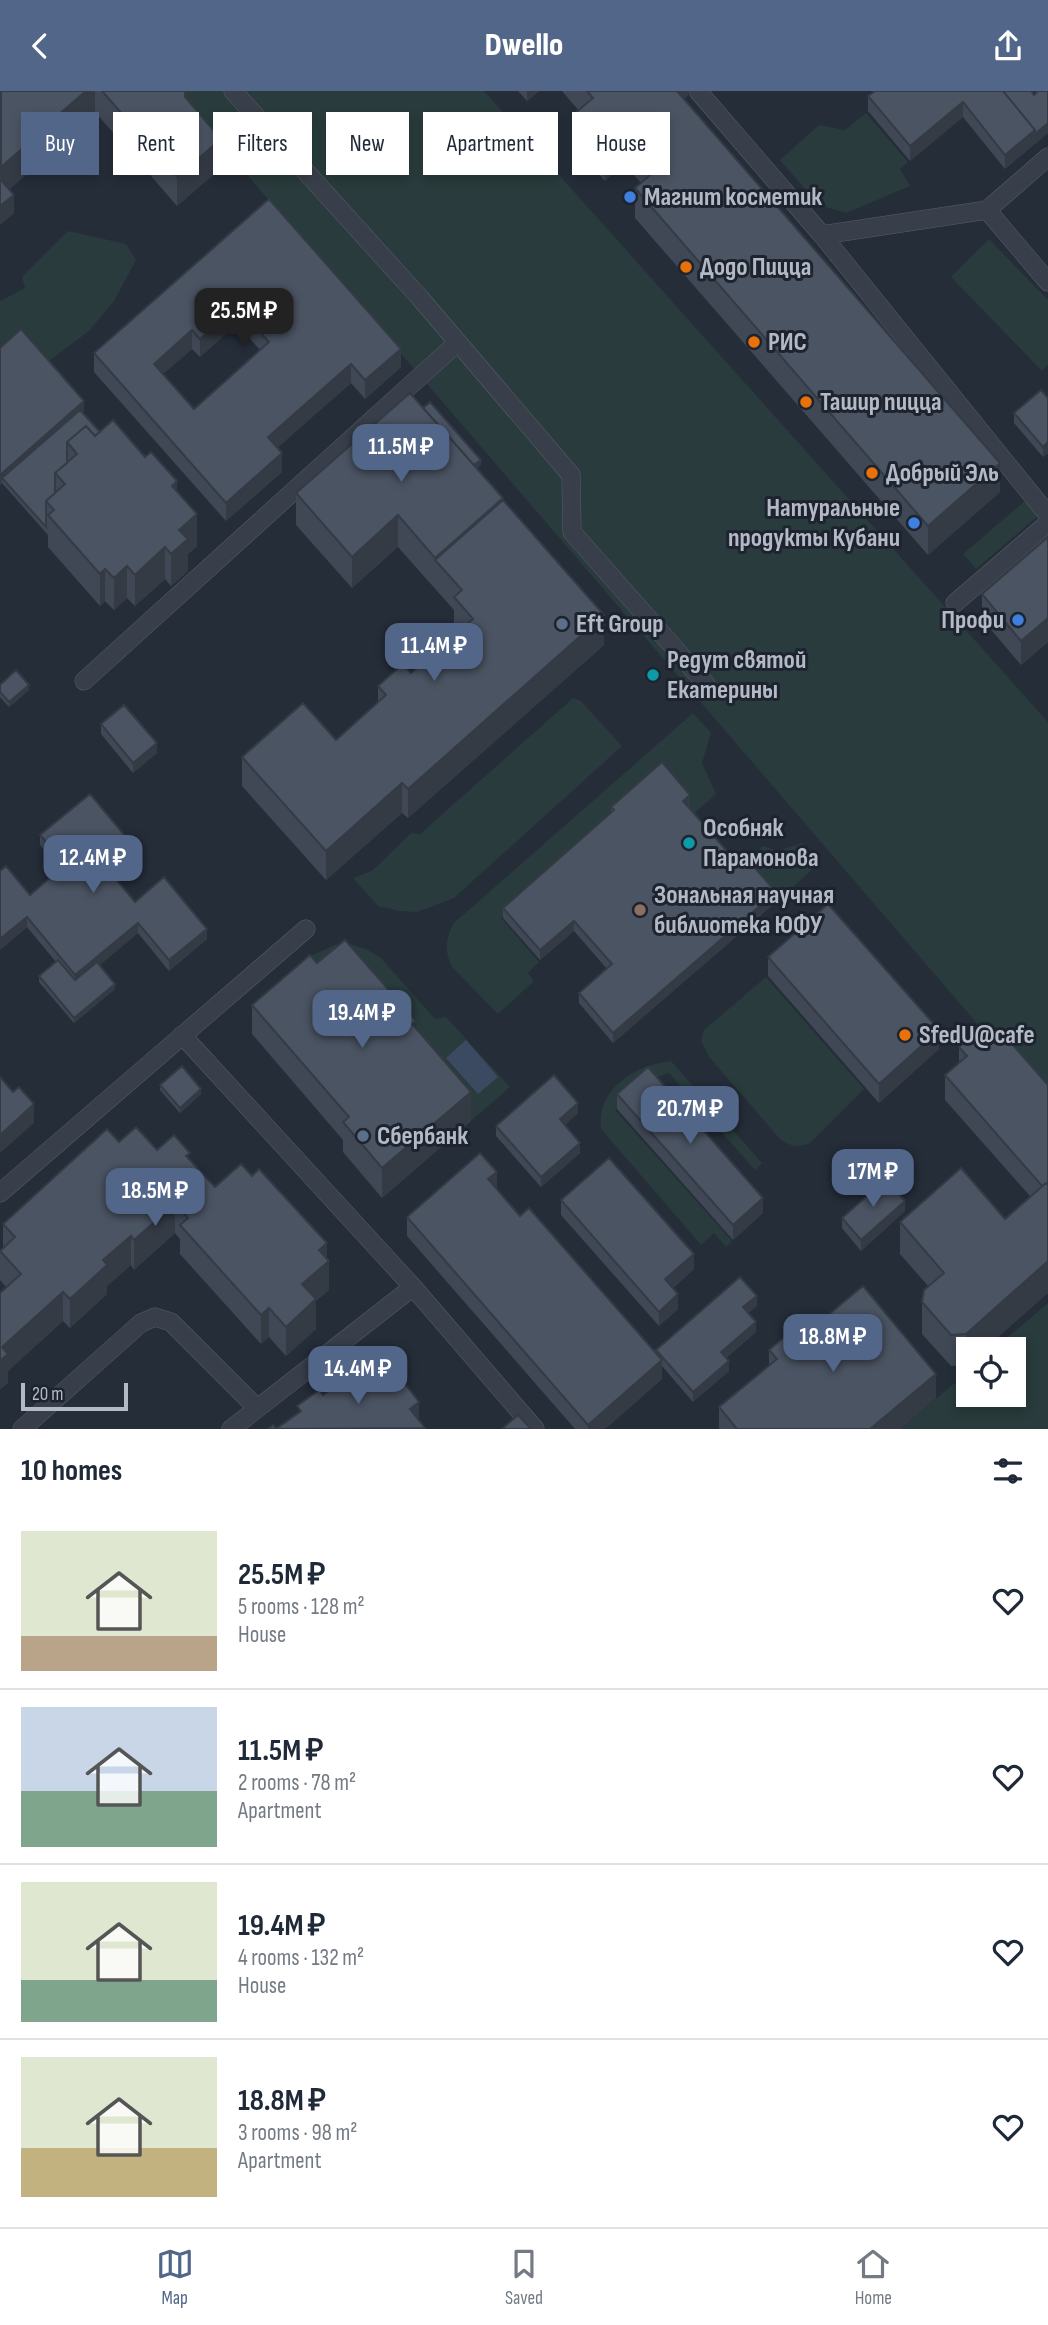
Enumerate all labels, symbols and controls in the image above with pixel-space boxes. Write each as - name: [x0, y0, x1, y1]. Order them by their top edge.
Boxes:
- text: Dwello: [485, 26, 563, 65]
- icon: back: [21, 27, 59, 65]
- icon: share: [989, 27, 1027, 65]
- chip: Buy: [21, 112, 99, 175]
- chip: Rent: [113, 112, 199, 175]
- chip: Filters: [213, 112, 312, 175]
- chip: New: [326, 112, 409, 175]
- chip: Apartment: [423, 112, 558, 175]
- chip: House: [572, 112, 670, 175]
- place label: Магнит косметик: [644, 182, 822, 213]
- marker: Магнит косметик: [622, 189, 638, 205]
- place label: Додо Пицца: [700, 252, 811, 283]
- marker: Додо Пицца: [678, 259, 694, 275]
- pin: 25.5M ₽: [179, 289, 309, 348]
- text: 25.5M ₽: [211, 297, 278, 325]
- place label: РИС: [768, 327, 807, 358]
- marker: РИС: [746, 334, 762, 350]
- place label: Ташир пицца: [820, 387, 942, 418]
- marker: Ташир пицца: [798, 394, 814, 410]
- pin: 11.5M ₽: [336, 425, 466, 484]
- text: 11.5M ₽: [368, 433, 434, 461]
- place label: Добрый Эль: [886, 458, 999, 489]
- marker: Добрый Эль: [864, 465, 880, 481]
- place label: Натуральные продукты Кубани: [728, 493, 900, 554]
- marker: Натуральные продукты Кубани: [906, 515, 922, 531]
- place label: Профи: [941, 605, 1004, 636]
- place label: Eft Group: [576, 609, 664, 640]
- marker: Профи: [1010, 612, 1026, 628]
- marker: Eft Group: [554, 616, 570, 632]
- pin: 11.4M ₽: [369, 623, 499, 683]
- text: 11.4M ₽: [401, 632, 467, 660]
- place label: Редут святой Екатерины: [667, 645, 806, 706]
- marker: Редут святой Екатерины: [645, 667, 661, 683]
- place label: Особняк Парамонова: [703, 813, 819, 874]
- pin: 12.4M ₽: [28, 835, 158, 895]
- marker: Особняк Парамонова: [681, 835, 697, 851]
- text: 12.4M ₽: [60, 844, 126, 872]
- place label: Зональная научная библиотека ЮФУ: [654, 880, 834, 941]
- marker: Зональная научная библиотека ЮФУ: [632, 902, 648, 918]
- pin: 19.4M ₽: [297, 991, 427, 1050]
- text: 19.4M ₽: [328, 999, 396, 1027]
- place label: SfedU@cafe: [919, 1020, 1035, 1051]
- marker: SfedU@cafe: [897, 1027, 913, 1043]
- pin: 20.7M ₽: [625, 1087, 755, 1146]
- text: 20.7M ₽: [657, 1095, 723, 1123]
- place label: Сбербанк: [377, 1121, 468, 1152]
- marker: Сбербанк: [355, 1128, 371, 1144]
- pin: 17M ₽: [824, 1149, 922, 1209]
- text: 17M ₽: [848, 1158, 898, 1186]
- pin: 18.5M ₽: [90, 1169, 220, 1228]
- text: 18.5M ₽: [122, 1177, 188, 1205]
- pin: 18.8M ₽: [768, 1315, 898, 1374]
- text: 18.8M ₽: [799, 1323, 867, 1351]
- map controls: [956, 1337, 1026, 1407]
- button: locate: [956, 1337, 1026, 1407]
- pin: 14.4M ₽: [293, 1347, 423, 1406]
- text: 14.4M ₽: [324, 1355, 392, 1383]
- scale bar: [21, 1380, 128, 1412]
- text: 20 m: [32, 1383, 64, 1406]
- icon: filters: [989, 1452, 1027, 1490]
- text: 10 homes: [21, 1453, 122, 1489]
- text: 25.5M ₽: [238, 1557, 325, 1593]
- icon: home: [77, 1559, 161, 1643]
- icon: heart: [989, 1582, 1027, 1620]
- text: 5 rooms · 128 m²: [238, 1593, 365, 1621]
- text: House: [238, 1621, 286, 1649]
- text: 11.5M ₽: [238, 1733, 323, 1769]
- icon: home: [77, 1735, 161, 1819]
- icon: heart: [989, 1758, 1027, 1796]
- text: 2 rooms · 78 m²: [238, 1769, 356, 1797]
- text: Apartment: [238, 1797, 322, 1825]
- text: 19.4M ₽: [238, 1908, 326, 1944]
- icon: home: [77, 1910, 161, 1994]
- icon: heart: [989, 1933, 1027, 1971]
- text: 4 rooms · 132 m²: [238, 1944, 364, 1972]
- text: House: [238, 1972, 286, 2000]
- text: 18.8M ₽: [238, 2083, 326, 2119]
- icon: home: [77, 2085, 161, 2169]
- icon: heart: [989, 2108, 1027, 2146]
- text: 3 rooms · 98 m²: [238, 2119, 357, 2147]
- text: Apartment: [238, 2147, 322, 2175]
- tab: Map: [156, 2245, 194, 2310]
- tab: Saved: [505, 2245, 543, 2310]
- tab: Home: [854, 2245, 892, 2310]

